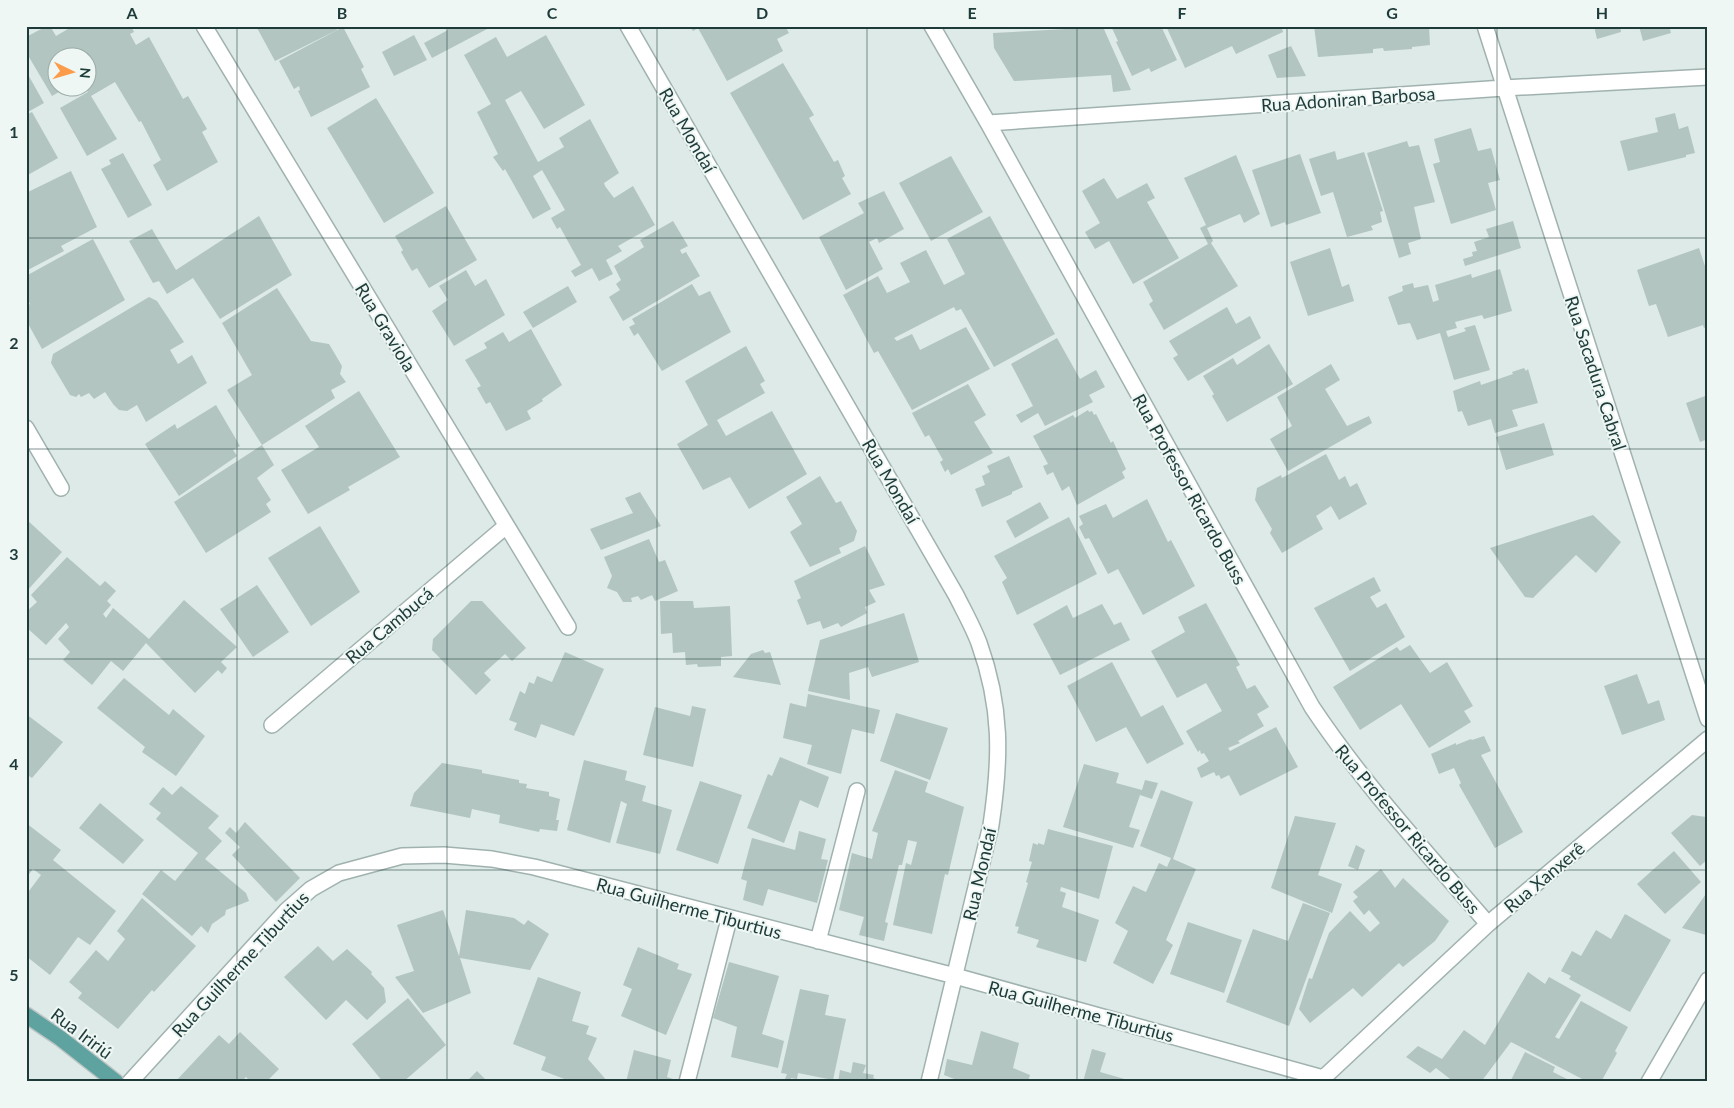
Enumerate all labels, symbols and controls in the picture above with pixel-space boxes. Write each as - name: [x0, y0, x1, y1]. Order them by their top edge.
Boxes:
- text: A: [125, 3, 138, 22]
- text: B: [337, 3, 347, 22]
- text: C: [547, 3, 558, 22]
- text: D: [756, 3, 768, 22]
- text: E: [967, 3, 977, 22]
- text: F: [1177, 3, 1187, 22]
- text: G: [1386, 3, 1398, 22]
- text: H: [1596, 3, 1608, 22]
- north arrow: [48, 48, 98, 98]
- text: N: [77, 67, 94, 79]
- street label: Rua Adoniran Barbosa: [1260, 82, 1436, 116]
- street label: Rua Mondaí: [655, 84, 721, 177]
- text: 1: [9, 122, 19, 141]
- street label: Rua Graviola: [351, 279, 421, 375]
- street label: Rua Sacadura Cabral: [1561, 293, 1631, 453]
- text: 2: [9, 333, 19, 352]
- street label: Rua Professor Ricardo Buss: [1128, 390, 1252, 588]
- street label: Rua Mondaí: [858, 435, 924, 528]
- text: 3: [9, 544, 19, 563]
- street label: Rua Cambucá: [341, 582, 437, 668]
- street label: Rua Professor Ricardo Buss: [1331, 740, 1486, 918]
- text: 4: [9, 754, 19, 773]
- street label: Rua Mondaí: [958, 825, 1001, 923]
- street label: Rua Xanxerê: [1499, 837, 1589, 917]
- street label: Rua Guilherme Tiburtius: [594, 873, 784, 943]
- street label: Rua Guilherme Tiburtius: [167, 886, 313, 1041]
- text: 5: [9, 965, 19, 984]
- street label: Rua Guilherme Tiburtius: [986, 976, 1176, 1046]
- street label: Rua Iririú: [47, 1003, 117, 1063]

